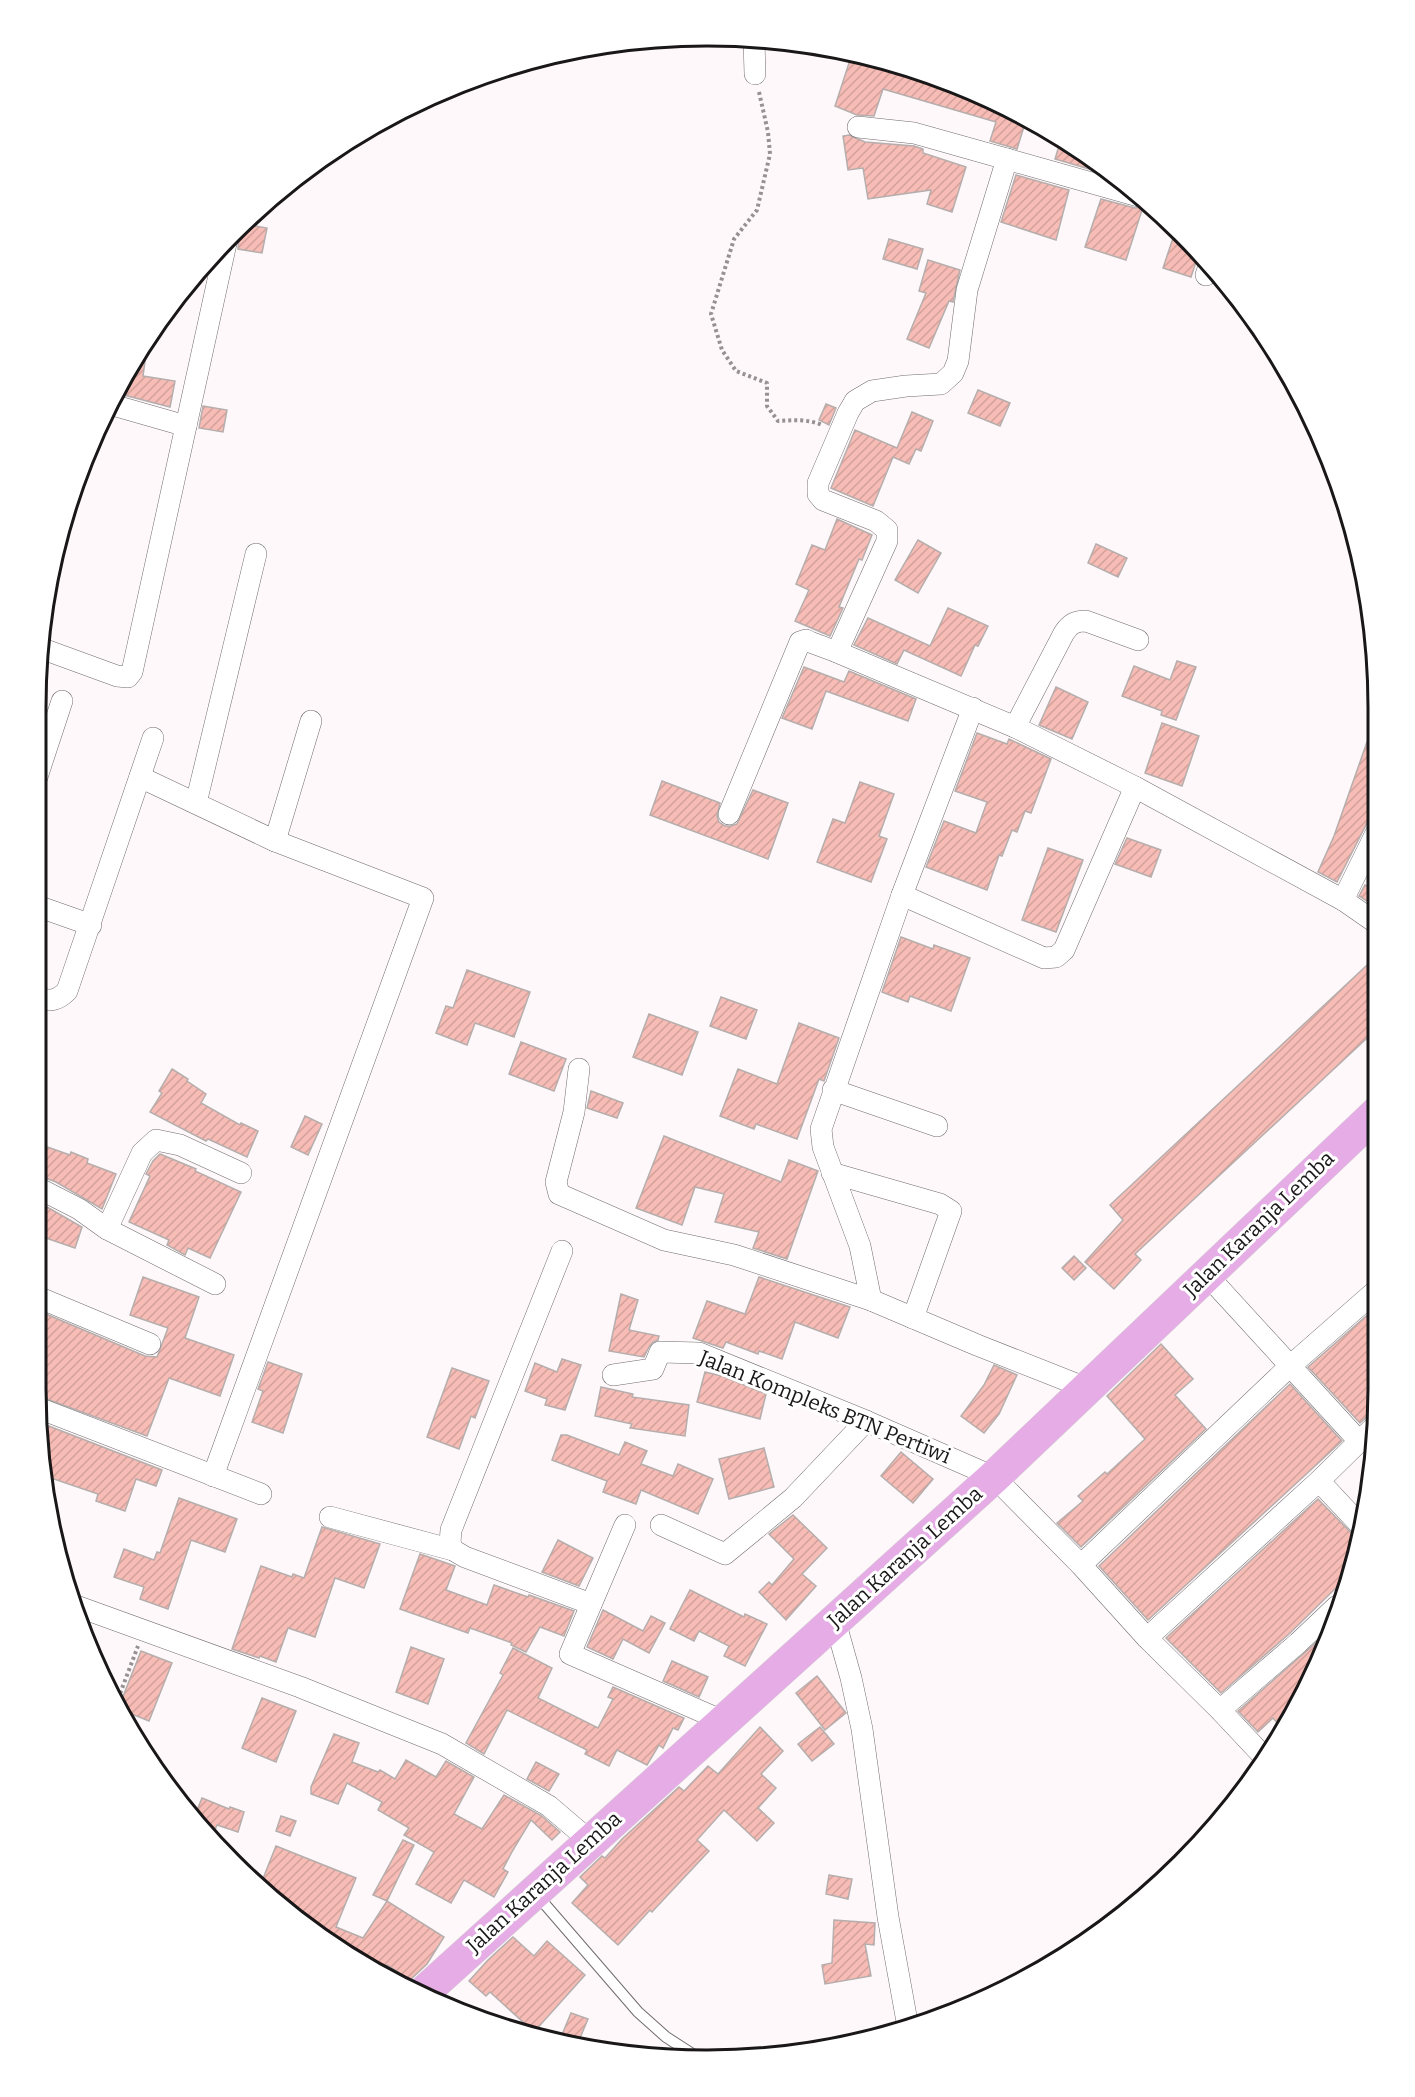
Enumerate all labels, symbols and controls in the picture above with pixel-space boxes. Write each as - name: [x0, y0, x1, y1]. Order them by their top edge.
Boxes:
- street label: Jalan Karanja Lemba: [1178, 1145, 1340, 1303]
- street label: Jalan Kompleks BTN Pertiwi: [694, 1344, 955, 1469]
- street label: Jalan Karanja Lemba: [821, 1480, 988, 1634]
- street label: Jalan Karanja Lemba: [460, 1805, 627, 1959]

